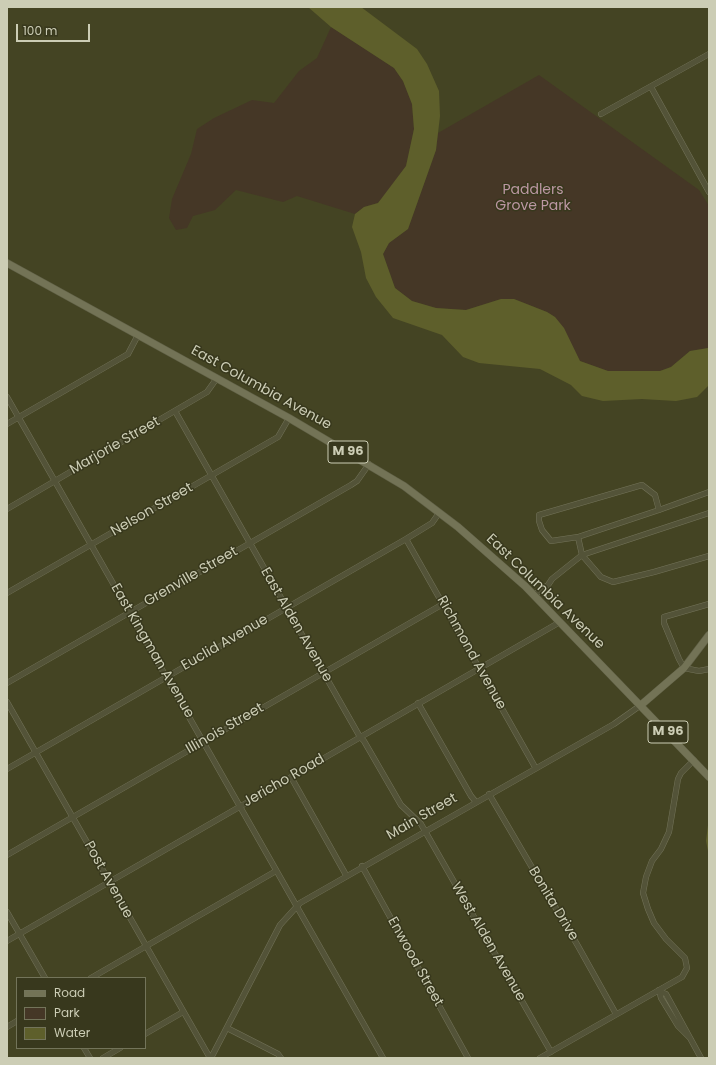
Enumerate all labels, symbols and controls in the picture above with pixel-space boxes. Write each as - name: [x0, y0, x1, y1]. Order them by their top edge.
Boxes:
- scale bar: [18, 16, 92, 42]
- text: 100 m: [23, 22, 57, 39]
- park label: Paddlers Grove Park: [495, 182, 571, 214]
- street label: East Columbia Avenue: [188, 342, 334, 434]
- street label: Marjorie Street: [67, 413, 163, 479]
- road number: M 96: [328, 441, 368, 463]
- street label: Nelson Street: [108, 480, 196, 540]
- street label: East Columbia Avenue: [482, 531, 608, 653]
- street label: Grenville Street: [141, 543, 241, 611]
- street label: East Alden Avenue: [256, 565, 336, 685]
- street label: East Kingman Avenue: [107, 581, 197, 721]
- street label: Richmond Avenue: [433, 593, 509, 713]
- street label: Euclid Avenue: [179, 611, 271, 675]
- street label: Illinois Street: [183, 700, 267, 758]
- road number: M 96: [648, 721, 688, 743]
- street label: Jericho Road: [240, 751, 328, 811]
- street label: Main Street: [384, 790, 460, 844]
- street label: Post Avenue: [80, 838, 136, 922]
- street label: Bonita Drive: [524, 864, 582, 944]
- street label: West Alden Avenue: [447, 879, 529, 1005]
- street label: Enwood Street: [383, 914, 447, 1010]
- legend: [16, 977, 146, 1049]
- text: Road: [54, 984, 85, 1001]
- text: Park: [54, 1004, 80, 1021]
- text: Water: [54, 1024, 90, 1041]

